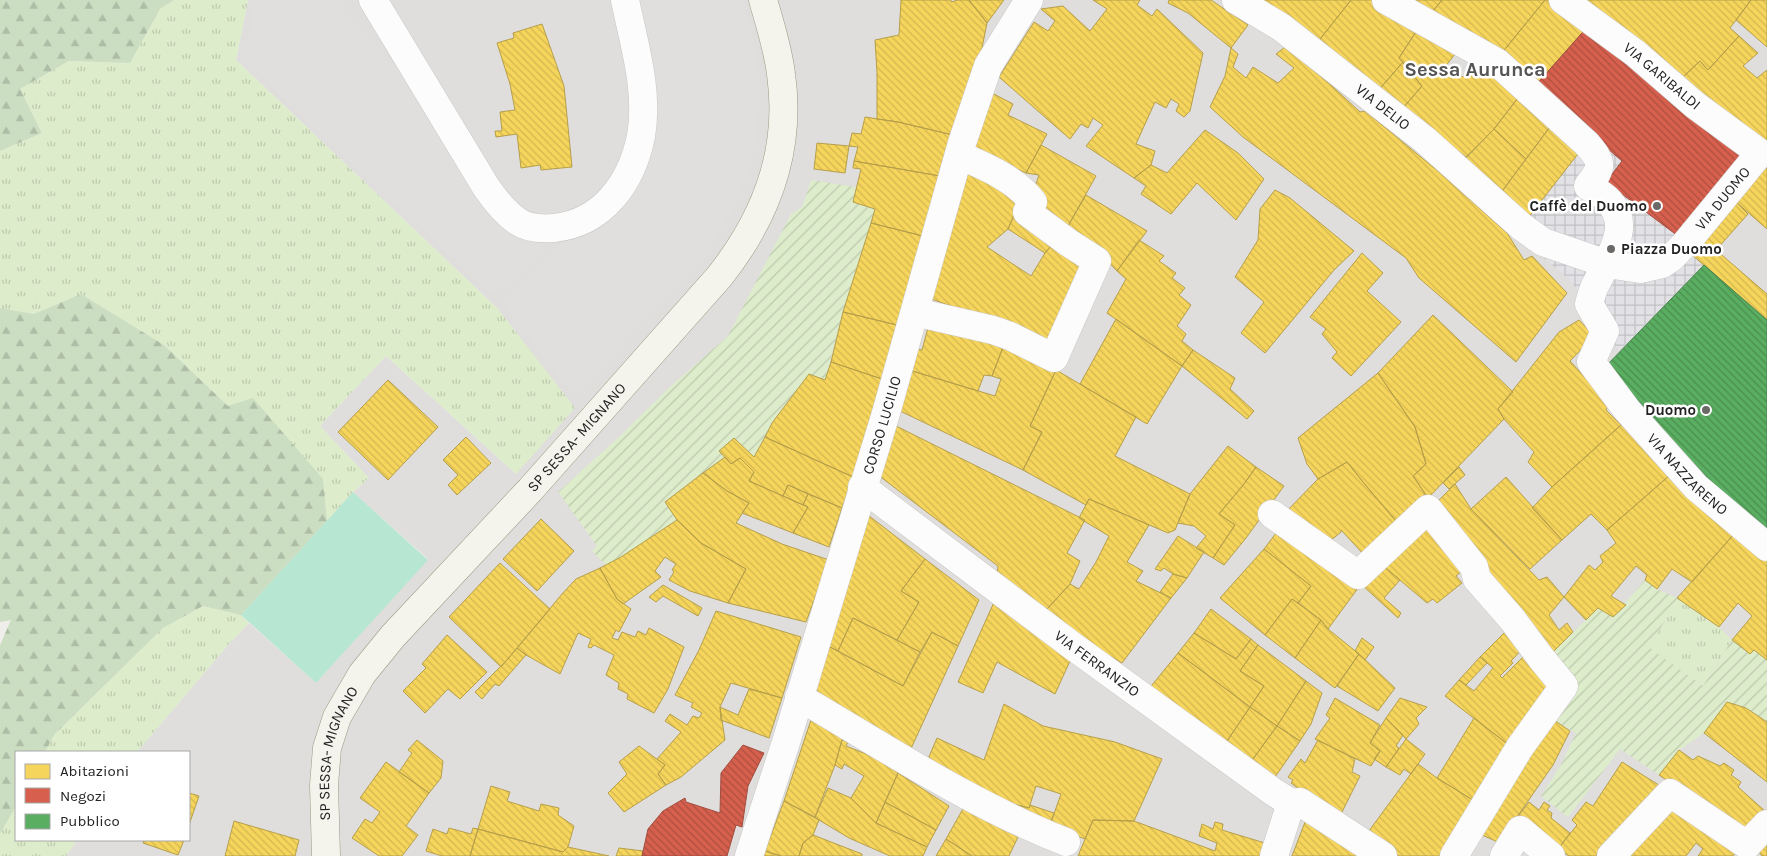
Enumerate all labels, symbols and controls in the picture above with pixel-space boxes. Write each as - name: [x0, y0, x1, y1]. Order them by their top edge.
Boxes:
- street label: VIA GARIBALDI: [1620, 38, 1704, 114]
- district label: Sessa Aurunca: [1404, 58, 1546, 81]
- street label: VIA DELIO: [1352, 80, 1414, 134]
- street label: VIA DUOMO: [1691, 163, 1754, 234]
- place label: Caffè del Duomo: [1530, 197, 1647, 215]
- marker: Caffè del Duomo: [1651, 200, 1663, 212]
- place label: Piazza Duomo: [1621, 240, 1722, 258]
- marker: Piazza Duomo: [1605, 243, 1617, 255]
- street label: CORSO LUCILIO: [859, 374, 905, 476]
- street label: SP SESSA- MIGNANO: [524, 379, 630, 496]
- place label: Duomo: [1645, 401, 1696, 419]
- marker: Duomo: [1700, 404, 1712, 416]
- street label: VIA NAZZARENO: [1643, 430, 1731, 519]
- street label: VIA FERRANZIO: [1051, 626, 1143, 701]
- street label: SP SESSA- MIGNANO: [315, 683, 362, 821]
- legend: [15, 751, 190, 841]
- text: Abitazioni: [60, 762, 129, 780]
- text: Negozi: [60, 787, 106, 805]
- text: Pubblico: [60, 812, 120, 830]

